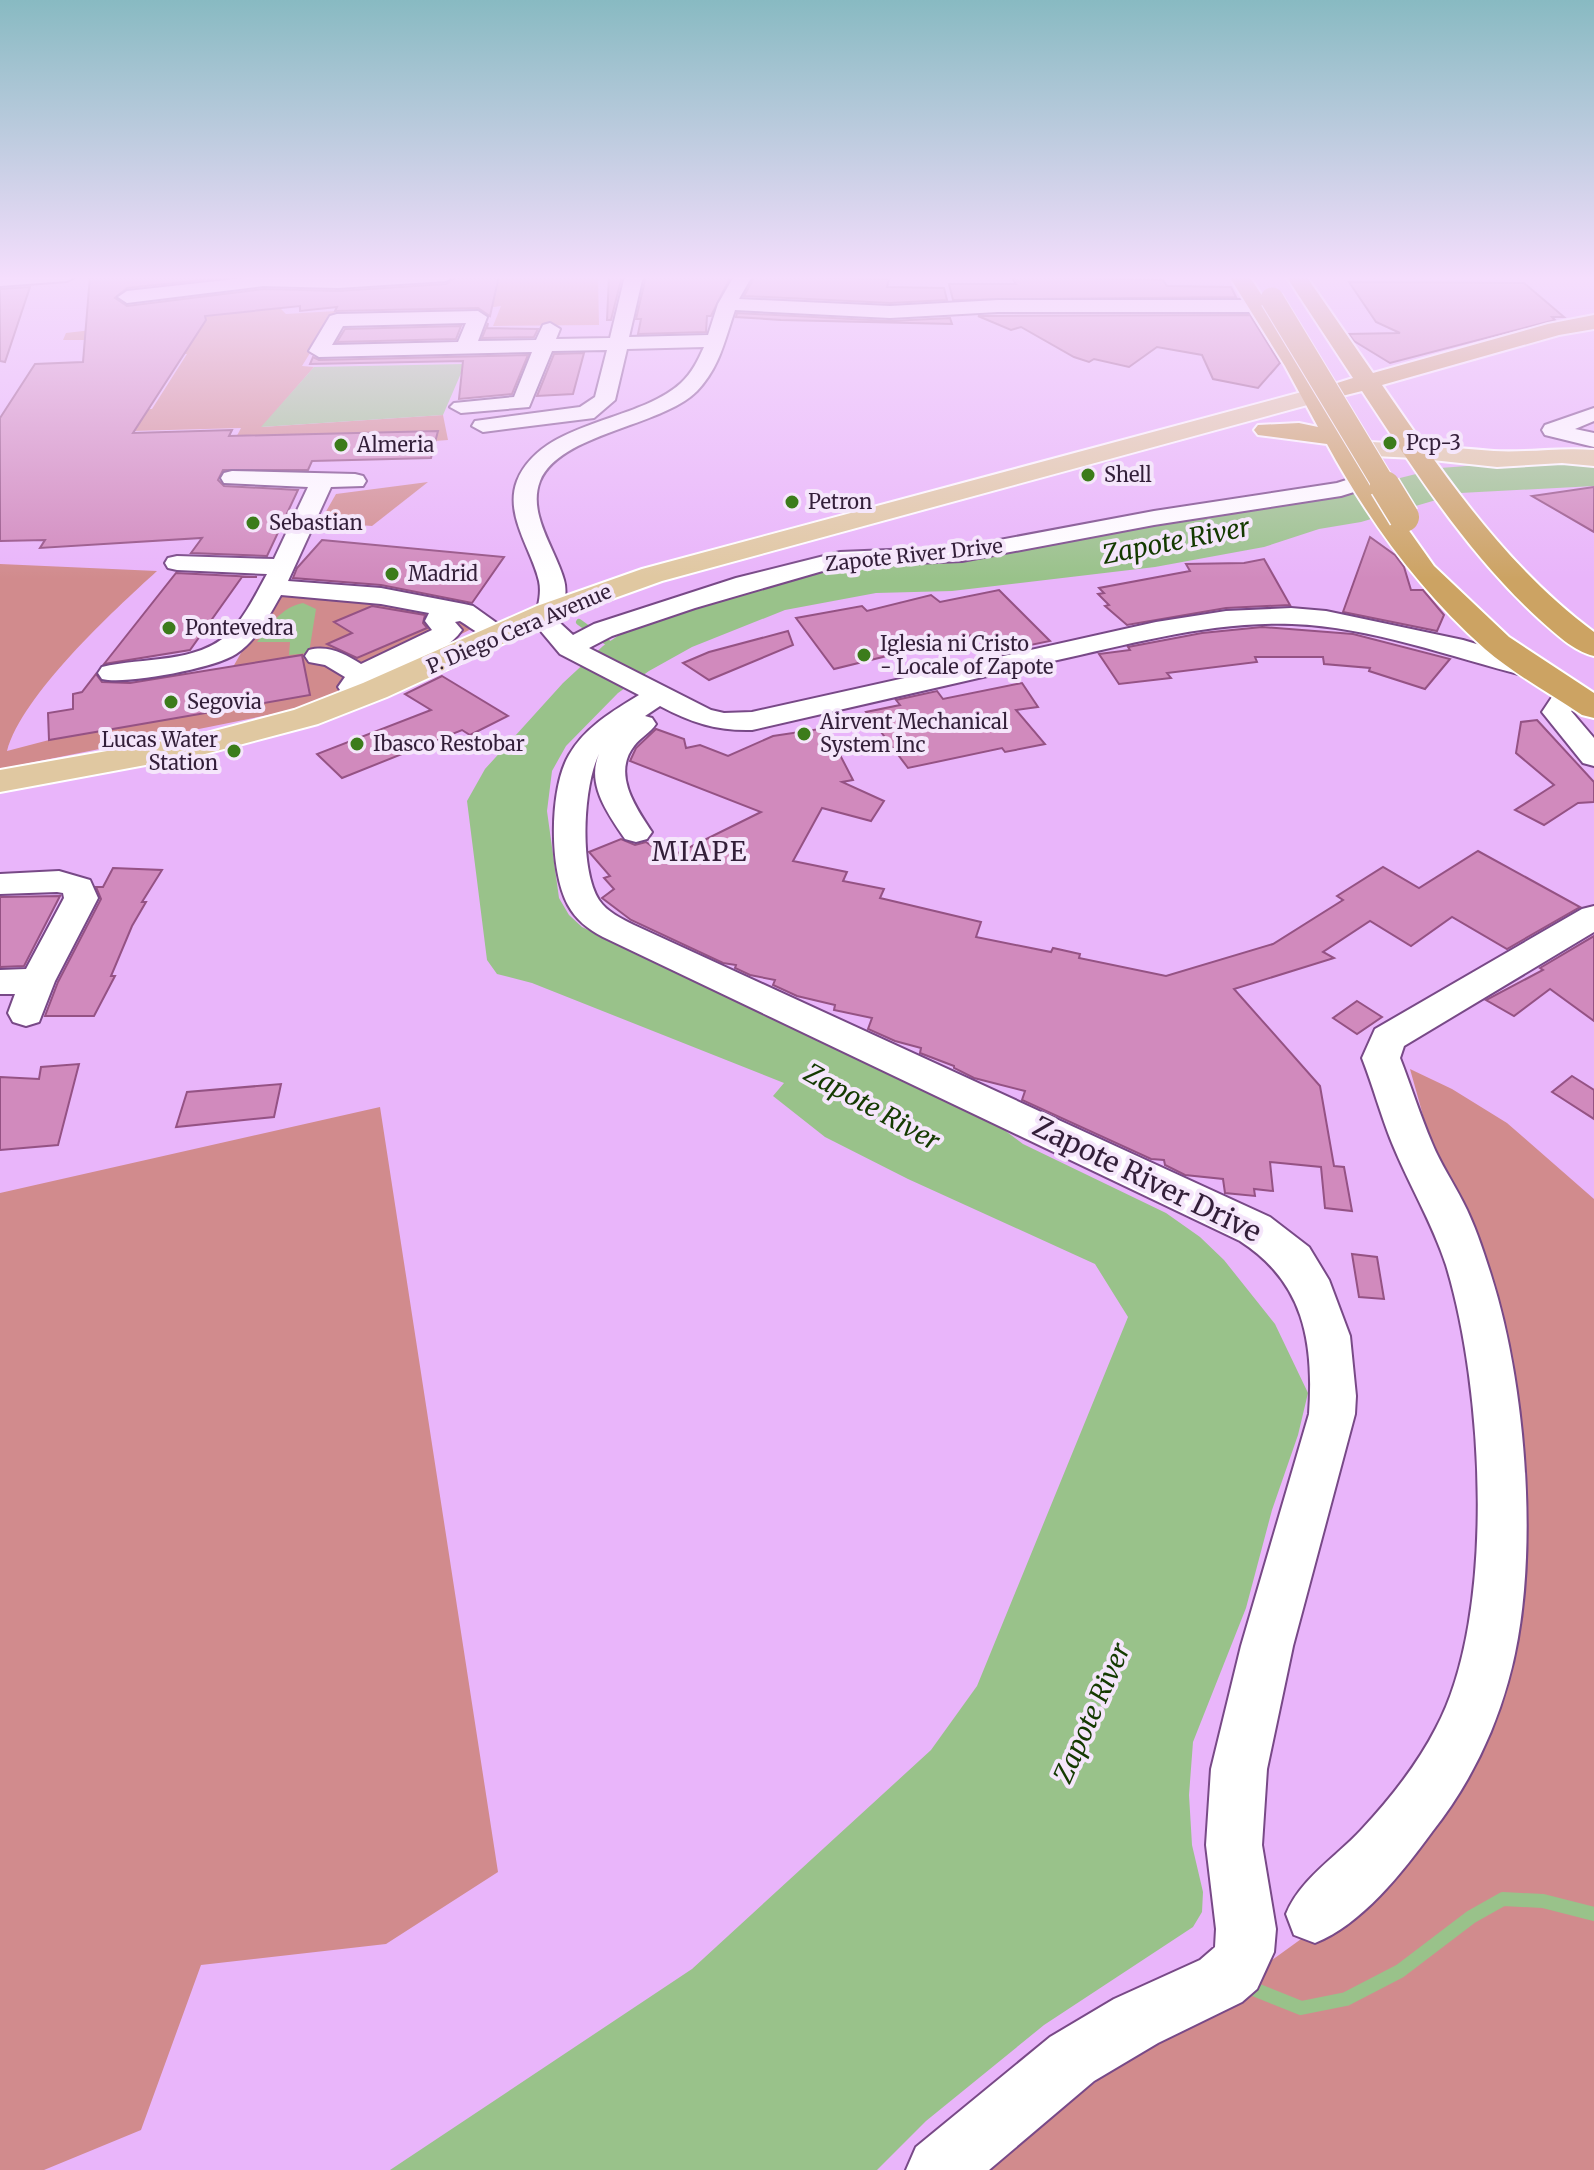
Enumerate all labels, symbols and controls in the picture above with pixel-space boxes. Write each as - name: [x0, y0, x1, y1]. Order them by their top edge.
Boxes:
- place label: Pcp-3: [1406, 430, 1461, 455]
- place label: Almeria: [356, 432, 434, 457]
- marker: Pcp-3: [1381, 434, 1399, 452]
- marker: Almeria: [332, 436, 350, 454]
- place label: Shell: [1104, 462, 1152, 487]
- marker: Shell: [1079, 466, 1097, 484]
- place label: Petron: [808, 489, 872, 514]
- marker: Petron: [783, 493, 801, 511]
- place label: Sebastian: [269, 510, 363, 535]
- water label: Zapote River: [1098, 510, 1253, 571]
- marker: Sebastian: [244, 514, 262, 532]
- street label: Zapote River Drive: [824, 533, 1004, 576]
- place label: Madrid: [408, 561, 478, 586]
- marker: Madrid: [383, 565, 401, 583]
- street label: P. Diego Cera Avenue: [423, 578, 615, 679]
- place label: Pontevedra: [185, 615, 294, 640]
- marker: Pontevedra: [160, 619, 178, 637]
- place label: Iglesia ni Cristo - Locale of Zapote: [880, 631, 1053, 679]
- marker: Iglesia ni Cristo - Locale of Zapote: [855, 646, 873, 664]
- place label: Segovia: [187, 689, 262, 714]
- marker: Segovia: [162, 693, 180, 711]
- place label: Airvent Mechanical System Inc: [819, 709, 1008, 757]
- marker: Airvent Mechanical System Inc: [795, 725, 813, 743]
- place label: Lucas Water Station: [101, 727, 218, 775]
- place label: Ibasco Restobar: [373, 731, 525, 756]
- marker: Ibasco Restobar: [348, 735, 366, 753]
- marker: Lucas Water Station: [225, 742, 243, 760]
- district label: MIAPE: [652, 835, 748, 868]
- water label: Zapote River: [798, 1055, 946, 1157]
- street label: Zapote River Drive: [1027, 1108, 1267, 1250]
- water label: Zapote River: [1046, 1637, 1137, 1789]

